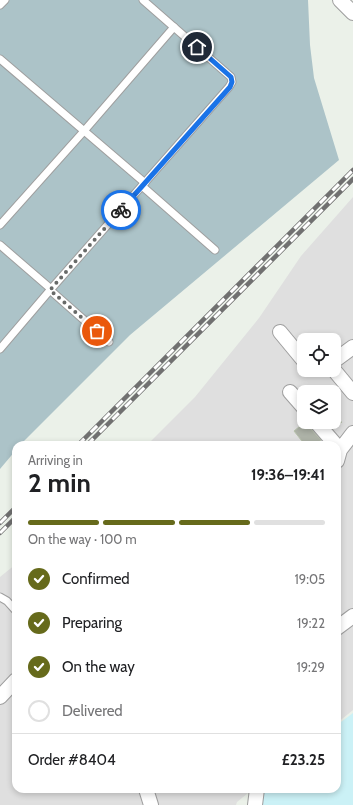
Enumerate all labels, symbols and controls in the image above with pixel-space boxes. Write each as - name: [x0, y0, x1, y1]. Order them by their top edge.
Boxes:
- pin: [180, 30, 214, 64]
- icon: home: [186, 36, 208, 58]
- courier: [101, 190, 141, 230]
- icon: bike: [110, 199, 132, 221]
- pin: [80, 314, 114, 348]
- icon: bag: [86, 320, 108, 342]
- map controls: [297, 333, 341, 429]
- button: locate: [297, 333, 341, 377]
- button: layers: [297, 385, 341, 429]
- text: Arriving in: [28, 452, 83, 468]
- text: 19:36–19:41: [251, 466, 325, 484]
- text: 2 min: [28, 467, 91, 499]
- text: On the way · 100 m: [28, 531, 137, 547]
- icon: check: [28, 568, 50, 590]
- text: Confirmed: [62, 570, 130, 588]
- text: 19:05: [295, 571, 325, 587]
- icon: check: [28, 612, 50, 634]
- text: Preparing: [62, 614, 122, 632]
- text: 19:22: [297, 615, 325, 631]
- icon: check: [28, 656, 50, 678]
- text: On the way: [62, 658, 135, 676]
- text: 19:29: [296, 659, 325, 675]
- text: Delivered: [62, 702, 123, 720]
- text: Order #8404: [28, 751, 116, 769]
- text: £23.25: [282, 751, 325, 769]

